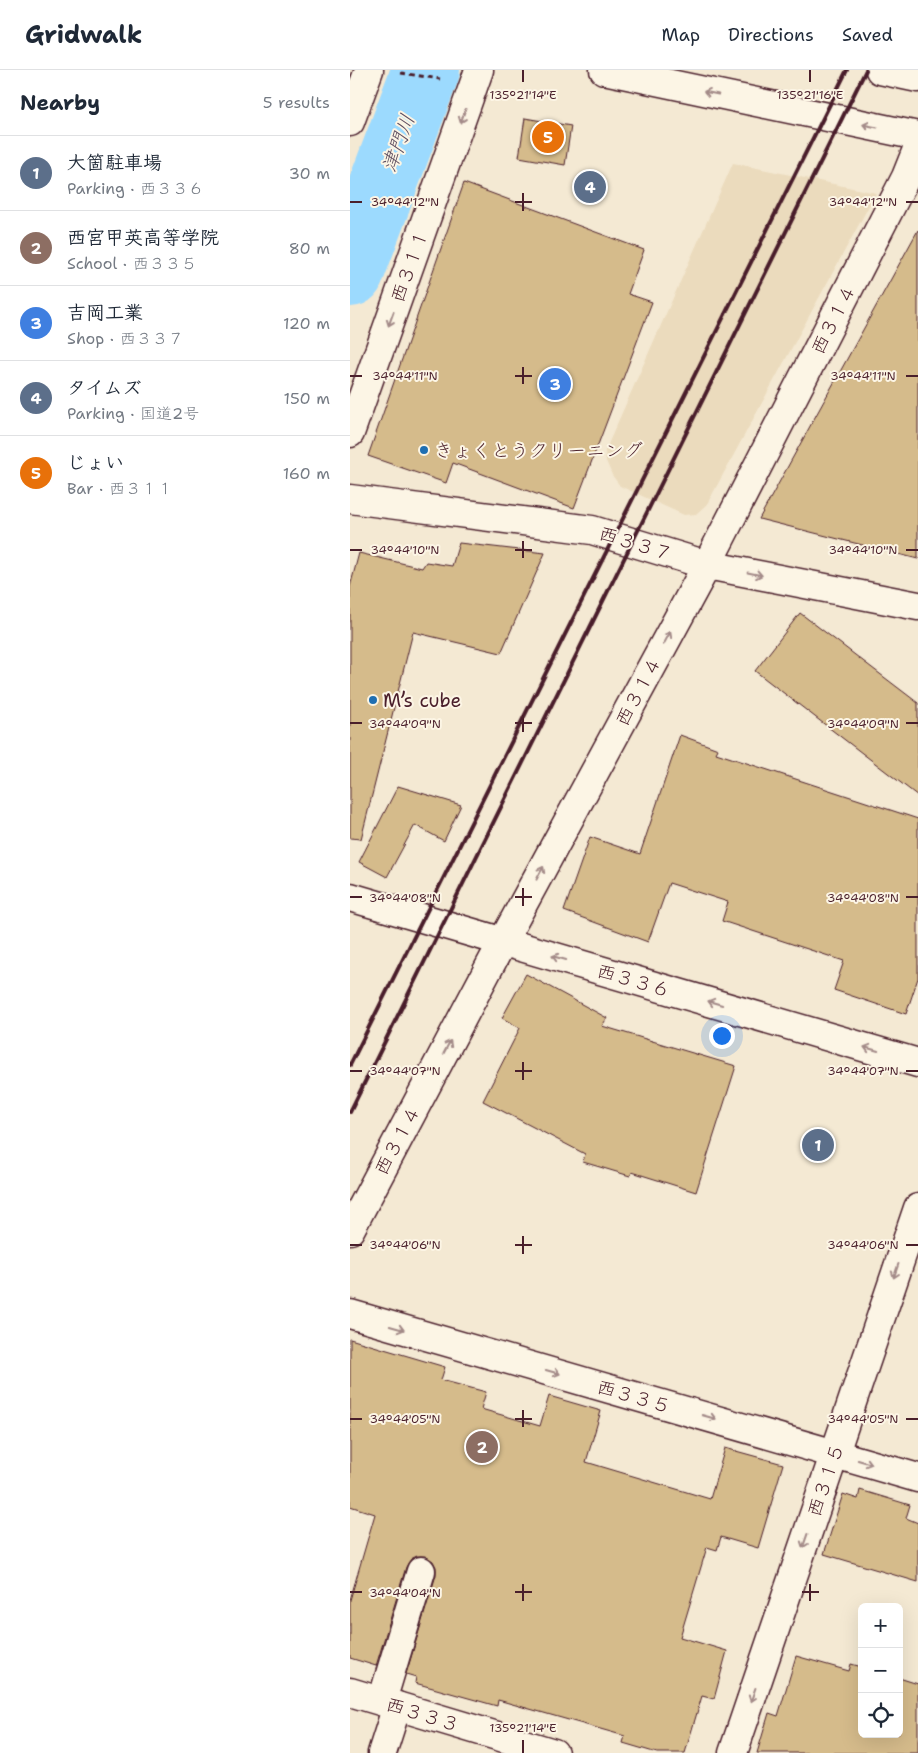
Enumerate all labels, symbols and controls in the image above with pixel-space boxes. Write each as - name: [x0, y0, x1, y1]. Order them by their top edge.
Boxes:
- text: Gridwalk: [25, 19, 142, 51]
- text: Map: [662, 23, 700, 47]
- text: Directions: [728, 23, 814, 47]
- text: Saved: [842, 23, 893, 47]
- text: 135°21'14"E: [489, 87, 557, 103]
- text: 135°21'16"E: [777, 87, 843, 103]
- one-way arrow: [704, 88, 720, 97]
- text: Nearby: [20, 89, 100, 117]
- text: 5 results: [263, 92, 330, 113]
- one-way arrow: [458, 108, 467, 123]
- water label: 津門川: [376, 110, 420, 176]
- pin: 5: [532, 118, 564, 156]
- one-way arrow: [863, 121, 879, 130]
- text: 大箇駐車場: [67, 150, 162, 175]
- text: 1: [32, 163, 40, 184]
- text: 30 m: [289, 163, 330, 184]
- pin: 4: [574, 168, 606, 206]
- text: Parking · 西３３６: [67, 178, 204, 199]
- text: 34°44'12"N: [371, 194, 439, 210]
- text: 34°44'12"N: [829, 194, 897, 210]
- text: 西宮甲英高等学院: [67, 225, 219, 250]
- street label: 西３１１: [385, 226, 434, 306]
- text: 2: [30, 238, 42, 259]
- text: 80 m: [289, 238, 330, 259]
- text: School · 西３３５: [67, 253, 197, 274]
- street label: 西３１４: [805, 280, 862, 359]
- text: 吉岡工業: [67, 300, 143, 325]
- one-way arrow: [386, 310, 395, 326]
- text: 3: [30, 313, 42, 334]
- text: 120 m: [283, 313, 330, 334]
- text: Shop · 西３３７: [67, 328, 184, 349]
- pin: 3: [539, 365, 571, 403]
- text: 34°44'11"N: [372, 368, 438, 384]
- text: 34°44'11"N: [830, 368, 896, 384]
- text: タイムズ: [67, 375, 141, 400]
- text: 4: [30, 388, 42, 409]
- text: 150 m: [283, 388, 330, 409]
- text: Parking · 国道2号: [67, 403, 199, 424]
- place label: きょくとうクリーニング: [434, 438, 643, 463]
- marker: きょくとうクリーニング: [418, 444, 430, 456]
- text: じょい: [67, 450, 124, 475]
- text: 5: [31, 463, 41, 484]
- text: 160 m: [283, 463, 330, 484]
- text: Bar · 西３１１: [67, 478, 173, 499]
- street label: 西３３７: [596, 520, 676, 567]
- text: 34°44'10"N: [371, 542, 440, 558]
- text: 34°44'10"N: [829, 542, 898, 558]
- one-way arrow: [746, 570, 762, 579]
- one-way arrow: [663, 631, 672, 646]
- street label: 西３１４: [610, 652, 667, 731]
- place label: M’s cube: [383, 688, 461, 713]
- marker: M’s cube: [367, 694, 379, 706]
- text: 34°44'09"N: [369, 716, 441, 732]
- text: 34°44'09"N: [827, 716, 899, 732]
- one-way arrow: [535, 866, 545, 881]
- text: 34°44'08"N: [369, 890, 441, 906]
- text: 34°44'08"N: [827, 890, 899, 906]
- one-way arrow: [552, 952, 568, 962]
- street label: 西３３６: [594, 958, 674, 1003]
- one-way arrow: [708, 998, 724, 1008]
- your location: [709, 1023, 735, 1049]
- one-way arrow: [442, 1041, 452, 1055]
- one-way arrow: [864, 1043, 880, 1053]
- text: 34°44'07"N: [369, 1063, 441, 1079]
- text: 34°44'07"N: [827, 1063, 899, 1079]
- street label: 西３１４: [369, 1101, 426, 1180]
- pin: 1: [802, 1126, 834, 1164]
- text: 34°44'06"N: [369, 1237, 441, 1253]
- text: 34°44'06"N: [827, 1237, 899, 1253]
- one-way arrow: [891, 1262, 901, 1278]
- one-way arrow: [388, 1323, 404, 1333]
- one-way arrow: [545, 1368, 561, 1378]
- street label: 西３３５: [594, 1374, 674, 1419]
- text: 34°44'05"N: [370, 1411, 440, 1427]
- text: 34°44'05"N: [828, 1411, 898, 1427]
- one-way arrow: [701, 1413, 717, 1423]
- pin: 2: [466, 1428, 498, 1466]
- street label: 西３１５: [801, 1440, 850, 1520]
- one-way arrow: [857, 1458, 873, 1468]
- one-way arrow: [799, 1532, 809, 1548]
- text: 34°44'04"N: [369, 1585, 441, 1601]
- map controls: [858, 1603, 903, 1738]
- button: +: [858, 1603, 903, 1648]
- button: −: [858, 1648, 903, 1693]
- one-way arrow: [748, 1686, 757, 1702]
- street label: 西３３３: [383, 1691, 463, 1738]
- button: locate: [858, 1693, 903, 1738]
- text: 135°21'14"E: [489, 1720, 557, 1736]

